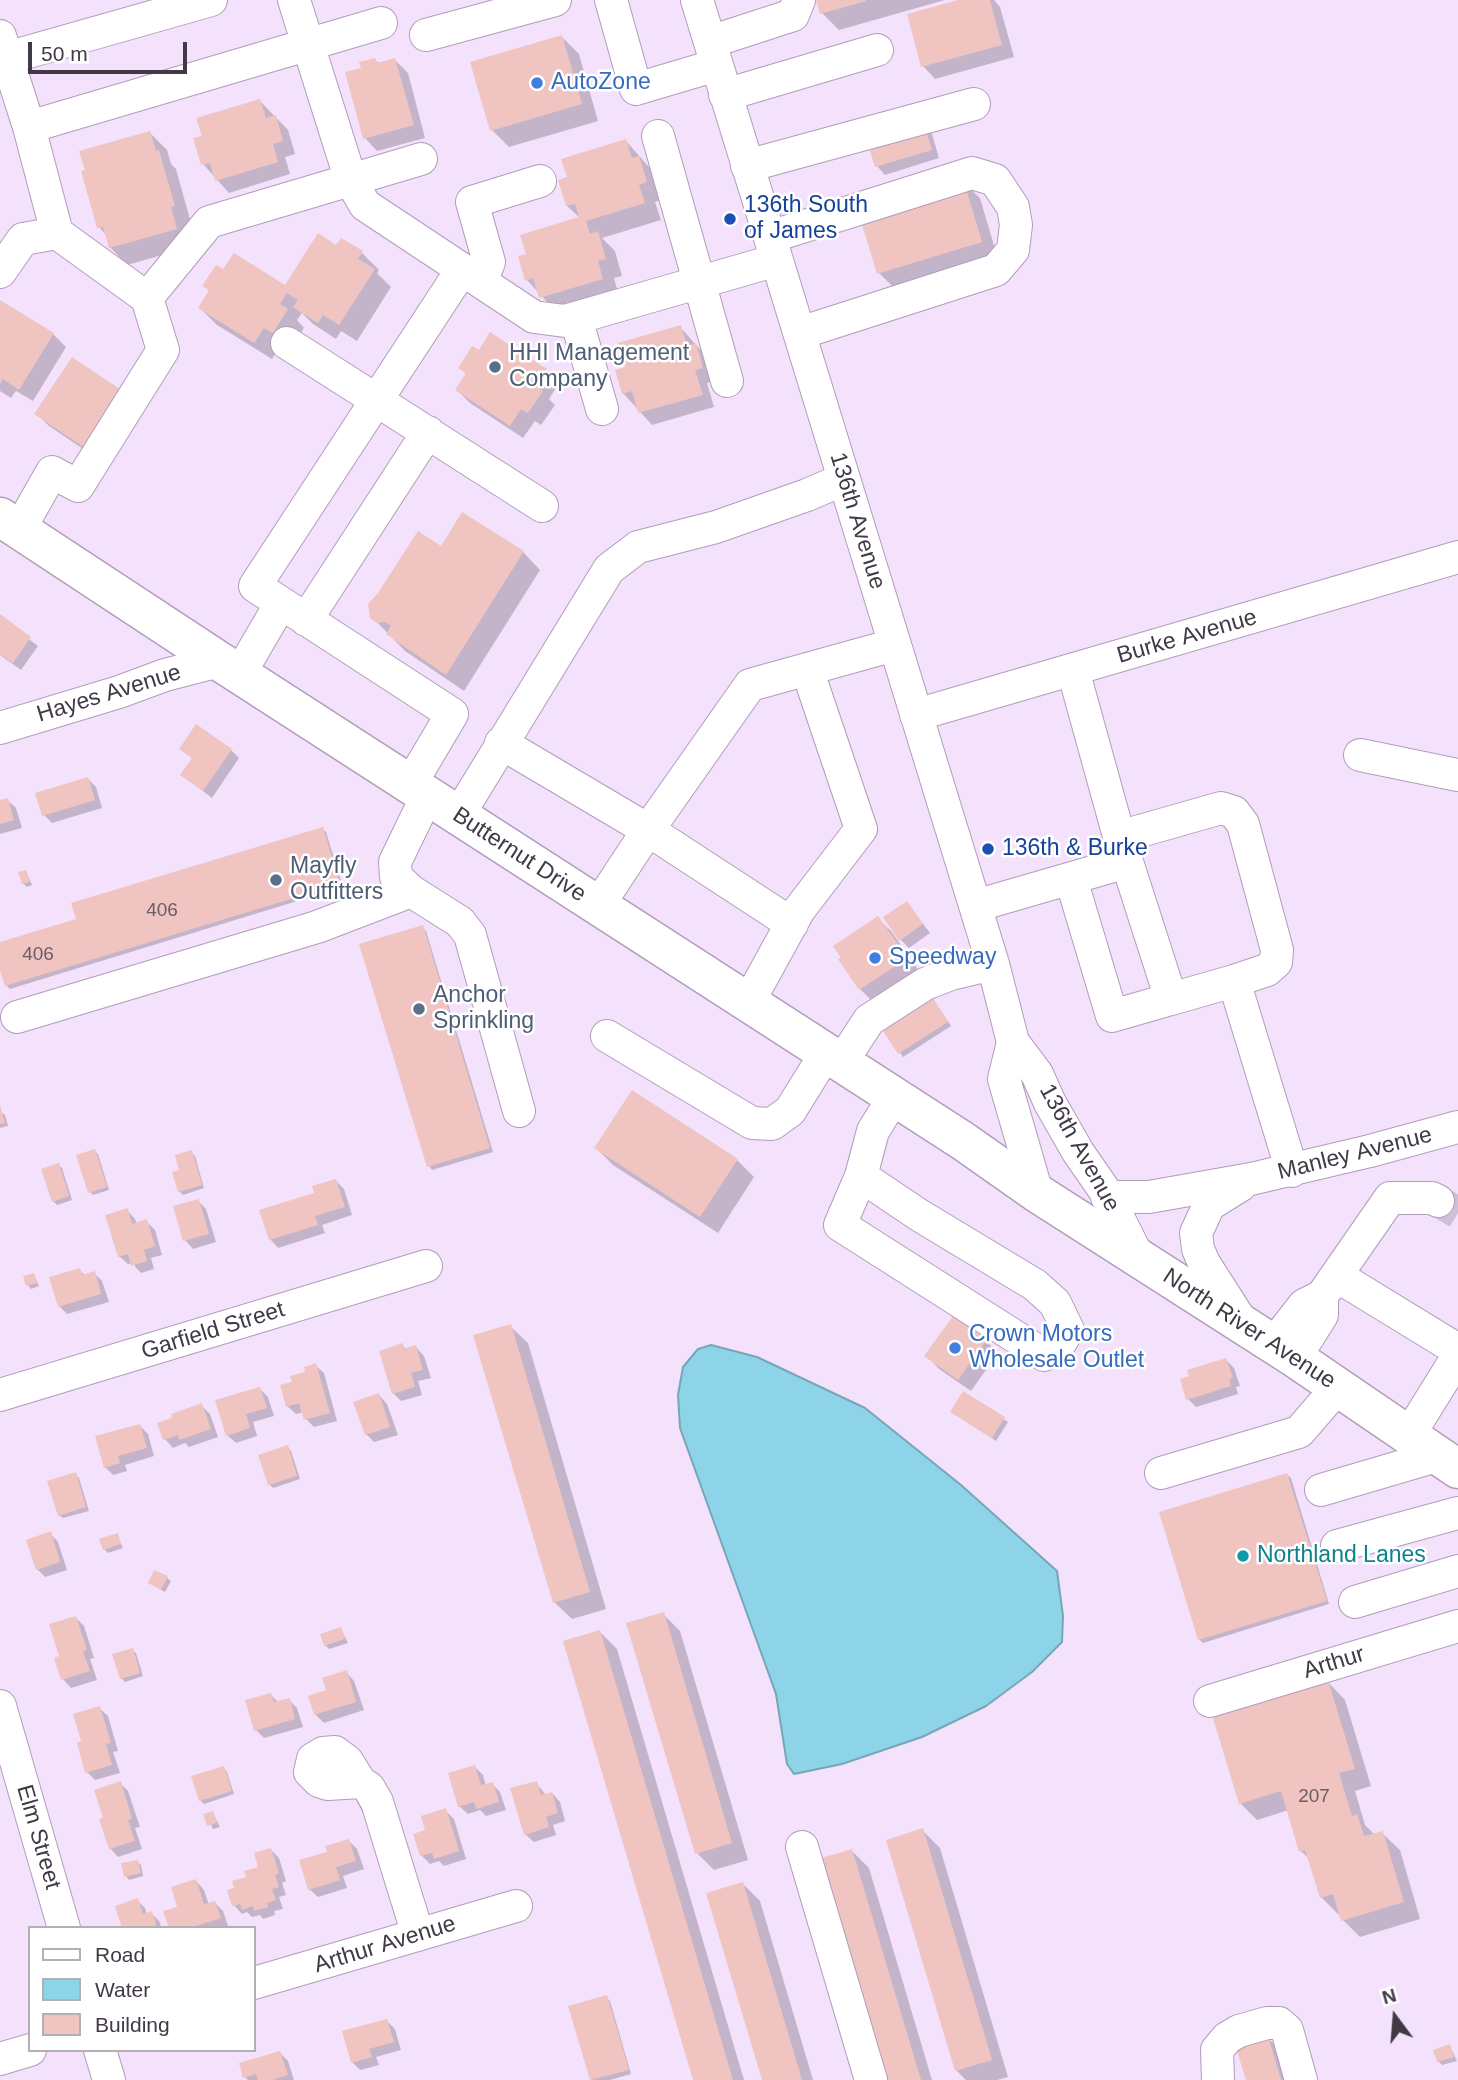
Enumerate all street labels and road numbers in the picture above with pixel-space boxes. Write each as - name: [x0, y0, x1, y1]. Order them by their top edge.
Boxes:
- street label: 136th Avenue: [823, 449, 891, 593]
- street label: Burke Avenue: [1114, 604, 1260, 670]
- street label: Hayes Avenue: [34, 659, 184, 729]
- street label: Butternut Drive: [447, 802, 591, 908]
- street label: 136th Avenue: [1033, 1079, 1125, 1217]
- street label: Manley Avenue: [1275, 1121, 1435, 1187]
- street label: North River Avenue: [1157, 1263, 1341, 1395]
- street label: Garfield Street: [138, 1296, 288, 1366]
- street label: Arthur: [1300, 1641, 1368, 1685]
- street label: Elm Street: [10, 1782, 66, 1892]
- street label: Arthur Avenue: [311, 1910, 459, 1980]

